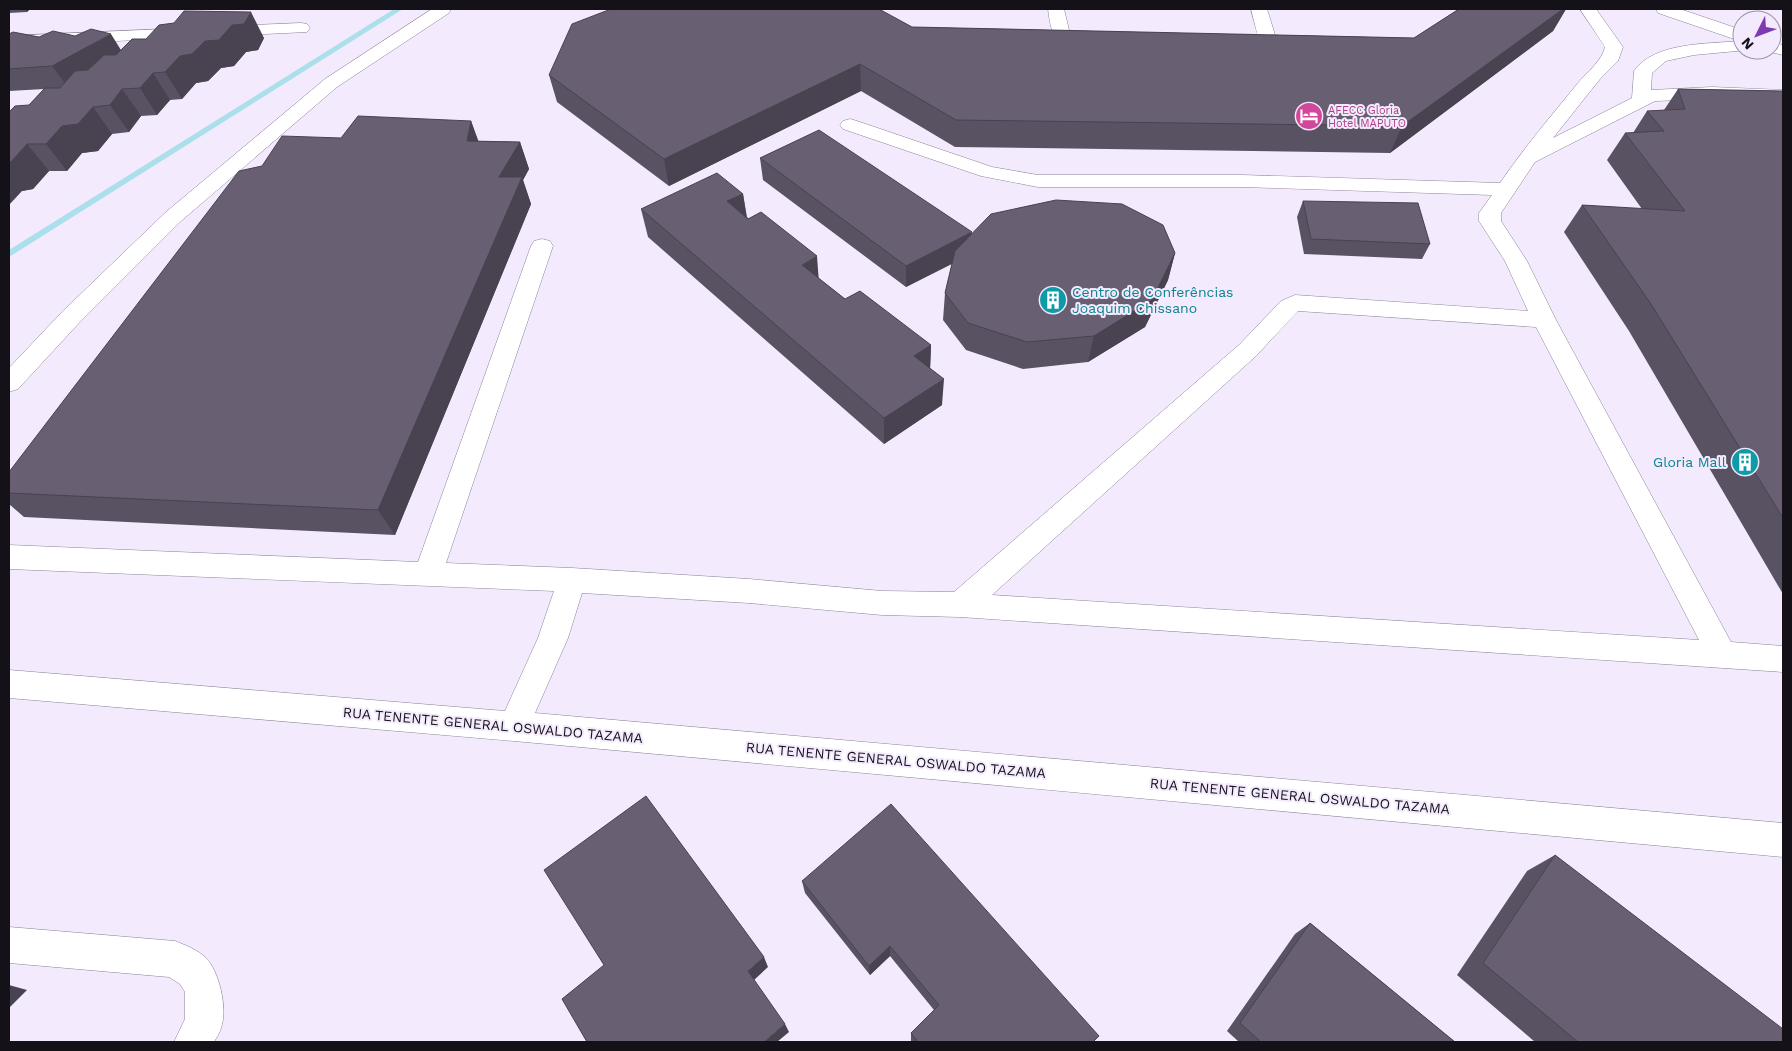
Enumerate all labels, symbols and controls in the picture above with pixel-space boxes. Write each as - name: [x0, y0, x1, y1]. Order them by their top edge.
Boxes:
- north arrow: [1732, 10, 1782, 60]
- text: N: [1738, 34, 1757, 53]
- hotel icon: AFECC Gloria Hotel MAPUTO: [1294, 101, 1324, 131]
- place label: AFECC Gloria Hotel MAPUTO: [1328, 104, 1406, 130]
- place label: Centro de Conferências Joaquim Chissano: [1072, 284, 1233, 316]
- building icon: Centro de Conferências Joaquim Chissano: [1038, 285, 1068, 315]
- building icon: Gloria Mall: [1730, 447, 1760, 477]
- place label: Gloria Mall: [1653, 454, 1727, 470]
- street label: RUA TENENTE GENERAL OSWALDO TAZAMA: [342, 704, 644, 746]
- street label: RUA TENENTE GENERAL OSWALDO TAZAMA: [745, 739, 1047, 781]
- street label: RUA TENENTE GENERAL OSWALDO TAZAMA: [1149, 775, 1451, 817]

